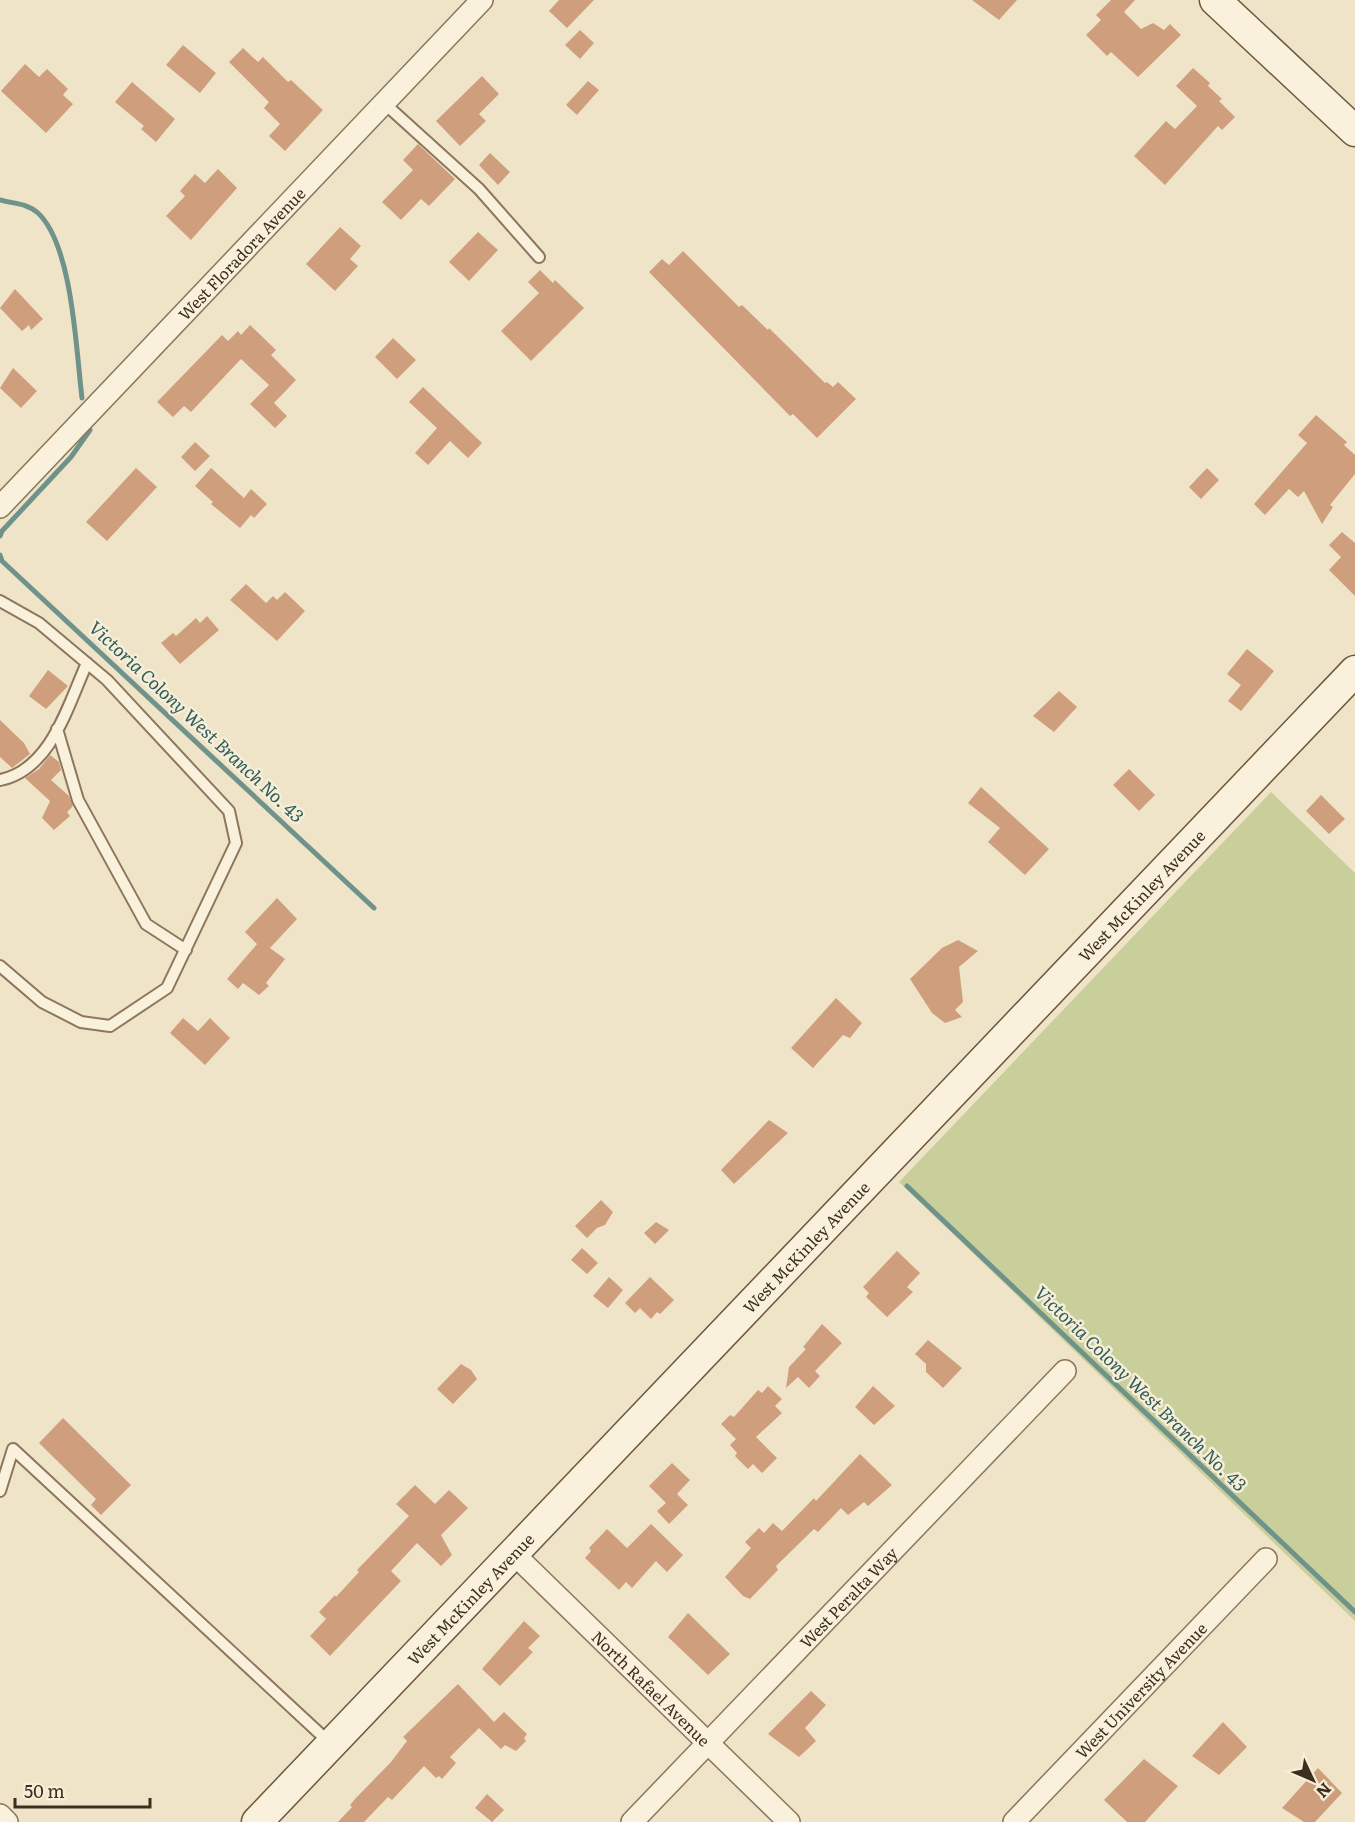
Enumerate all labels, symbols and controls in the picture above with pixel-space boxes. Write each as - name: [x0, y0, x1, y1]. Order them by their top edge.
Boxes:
- street label: West Floradora Avenue: [172, 181, 310, 325]
- water label: Victoria Colony West Branch No. 43: [83, 614, 311, 828]
- street label: West McKinley Avenue: [1072, 824, 1210, 967]
- street label: West McKinley Avenue: [737, 1175, 875, 1318]
- water label: Victoria Colony West Branch No. 43: [1029, 1279, 1253, 1497]
- street label: West McKinley Avenue: [401, 1527, 539, 1670]
- street label: West Peralta Way: [794, 1540, 903, 1653]
- street label: West University Avenue: [1069, 1616, 1212, 1763]
- street label: North Rafael Avenue: [587, 1625, 716, 1751]
- north arrow: [1283, 1750, 1343, 1810]
- scale bar: [15, 1771, 150, 1809]
- text: 50 m: [24, 1777, 65, 1804]
- text: N: [1311, 1778, 1338, 1804]

